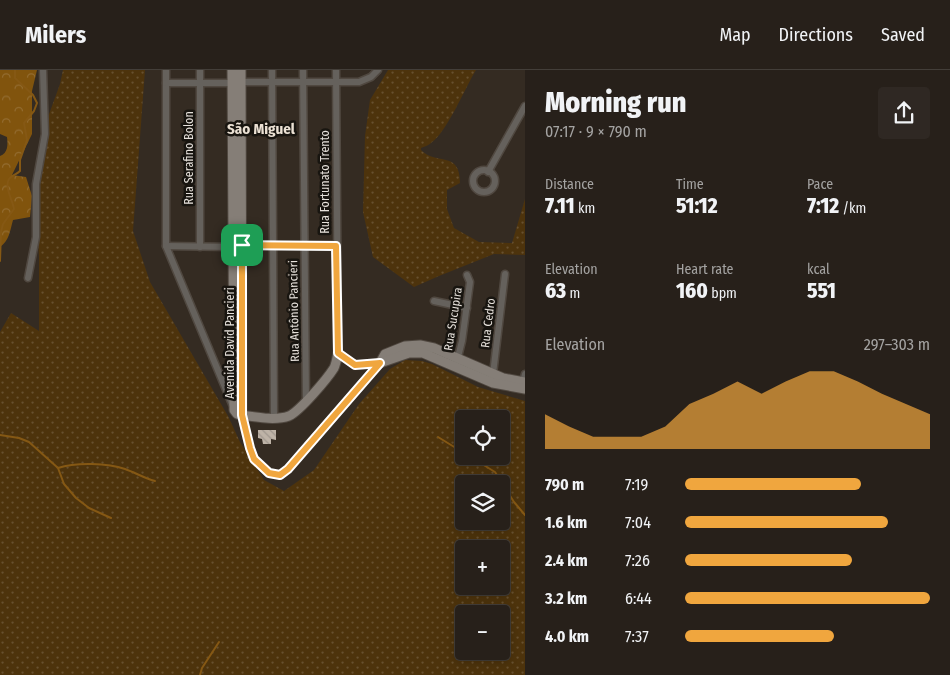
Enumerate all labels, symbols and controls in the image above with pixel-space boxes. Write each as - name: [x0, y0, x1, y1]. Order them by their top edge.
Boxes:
- text: Milers: [25, 21, 86, 49]
- text: Map: [719, 24, 751, 46]
- text: Directions: [779, 24, 853, 46]
- text: Saved: [881, 24, 925, 46]
- text: Morning run: [545, 86, 686, 119]
- button: share: [878, 87, 930, 139]
- street label: Rua Serafino Bolon: [182, 111, 196, 205]
- district label: São Miguel: [227, 120, 296, 138]
- text: 07:17 · 9 × 790 m: [545, 122, 647, 141]
- street label: Rua Fortunato Trento: [318, 130, 332, 234]
- text: Distance: [545, 176, 594, 193]
- text: Time: [676, 176, 704, 193]
- text: Pace: [807, 176, 833, 193]
- text: 7.11: [545, 193, 575, 219]
- text: 51:12: [676, 193, 718, 219]
- text: 7:12: [807, 193, 839, 219]
- text: km: [575, 200, 595, 217]
- text: /km: [839, 200, 866, 217]
- pin: [221, 224, 263, 266]
- icon: arrive: [228, 231, 256, 259]
- street label: Rua Antônio Pancieri: [286, 260, 302, 362]
- text: Elevation: [545, 261, 598, 278]
- text: Heart rate: [676, 261, 733, 278]
- text: kcal: [807, 261, 830, 278]
- text: 63: [545, 278, 566, 304]
- text: 160: [676, 278, 708, 304]
- text: 551: [807, 278, 836, 304]
- text: m: [566, 285, 580, 302]
- text: bpm: [708, 285, 737, 302]
- street label: Rua Sucupira: [441, 286, 465, 352]
- street label: Avenida David Pancieri: [223, 287, 237, 399]
- street label: Rua Cedro: [478, 297, 498, 349]
- text: Elevation: [545, 335, 605, 354]
- text: 297–303 m: [864, 335, 930, 354]
- map controls: [455, 410, 510, 660]
- button: locate: [455, 410, 510, 465]
- button: layers: [455, 475, 510, 530]
- text: 790 m: [545, 475, 584, 494]
- text: 7:19: [625, 475, 648, 494]
- text: 1.6 km: [545, 513, 587, 532]
- text: 7:04: [625, 513, 651, 532]
- button: +: [455, 540, 510, 595]
- text: 2.4 km: [545, 551, 588, 570]
- text: 7:26: [625, 551, 650, 570]
- text: 3.2 km: [545, 589, 587, 608]
- text: 6:44: [625, 589, 652, 608]
- button: −: [455, 605, 510, 660]
- text: 4.0 km: [545, 627, 589, 646]
- text: 7:37: [625, 627, 649, 646]

